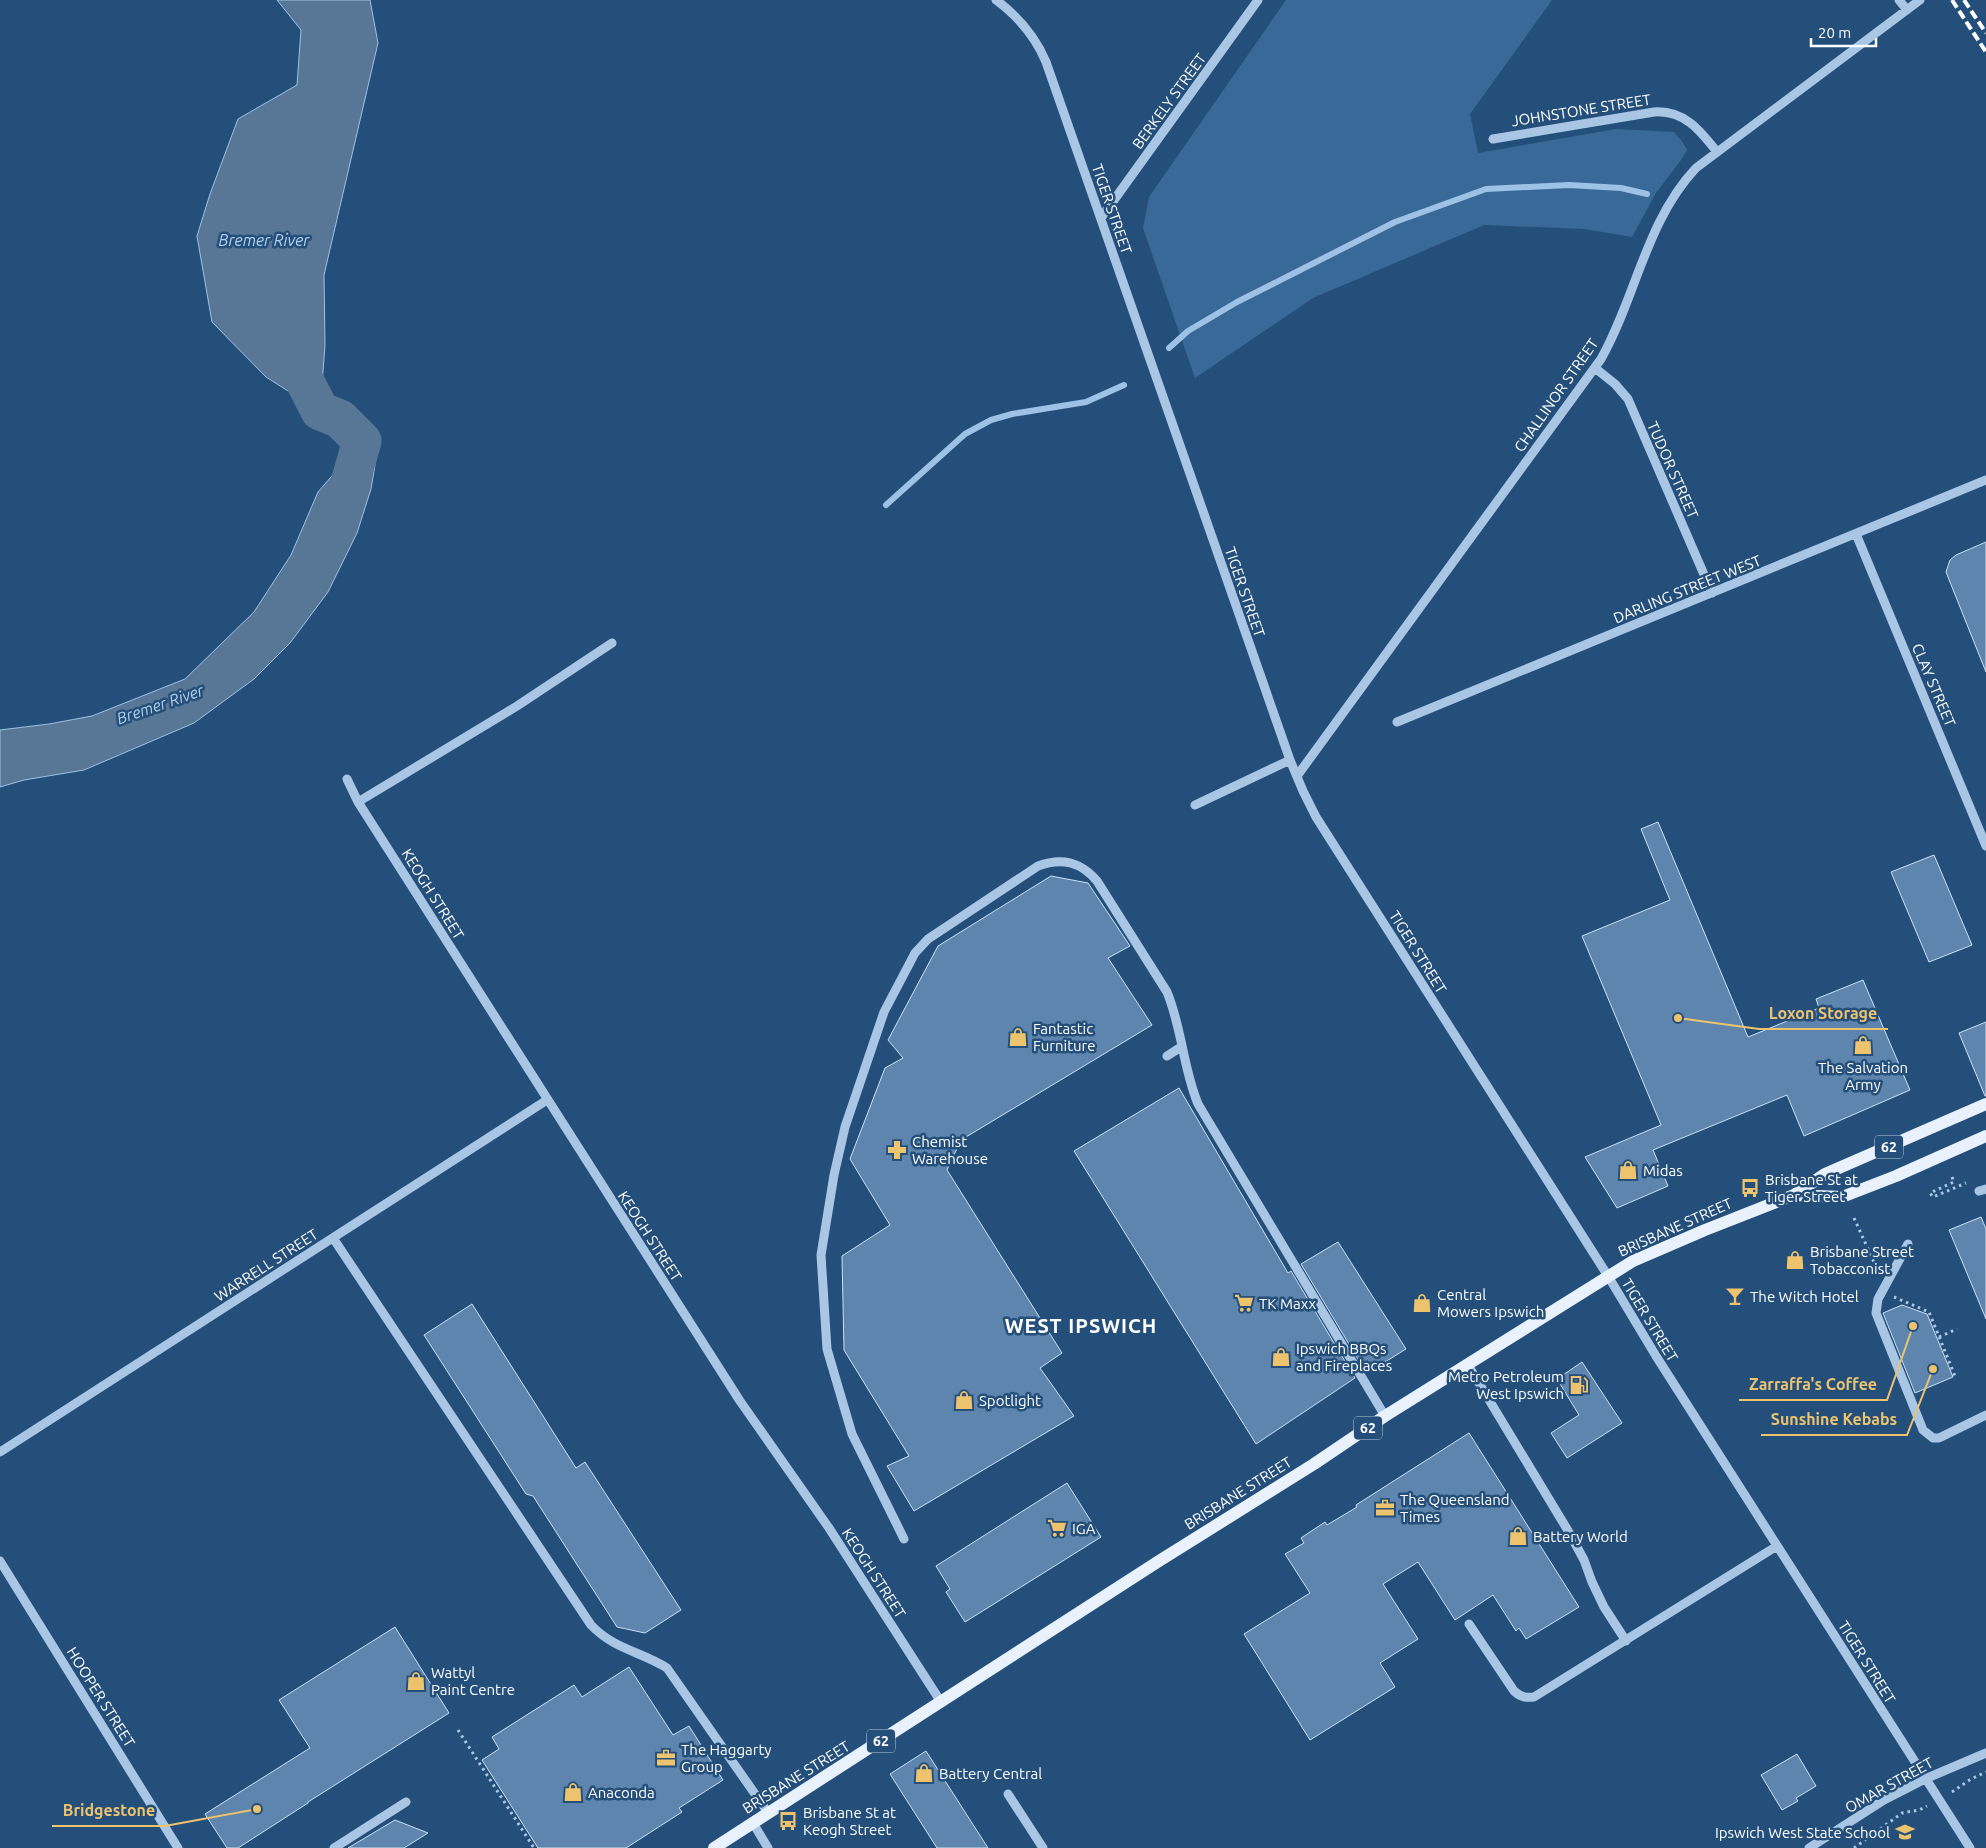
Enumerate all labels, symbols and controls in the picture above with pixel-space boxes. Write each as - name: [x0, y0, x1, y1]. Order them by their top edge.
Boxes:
- scale bar: [1811, 15, 1876, 47]
- text: 20 m: [1818, 24, 1851, 41]
- street label: BERKELY STREET: [1129, 49, 1210, 152]
- street label: JOHNSTONE STREET: [1510, 90, 1653, 129]
- street label: TIGER STREET: [1089, 162, 1136, 257]
- water label: Bremer River: [219, 231, 310, 249]
- street label: CHALLINOR STREET: [1511, 335, 1602, 455]
- street label: TUDOR STREET: [1644, 419, 1702, 522]
- street label: TIGER STREET: [1222, 545, 1269, 640]
- street label: DARLING STREET WEST: [1611, 551, 1764, 626]
- street label: CLAY STREET: [1909, 641, 1959, 730]
- water label: Bremer River: [114, 680, 207, 727]
- street label: KEOGH STREET: [398, 846, 468, 943]
- street label: TIGER STREET: [1386, 908, 1450, 997]
- callout: Loxon Storage: [1759, 998, 1888, 1029]
- text: Loxon Storage: [1769, 1004, 1877, 1022]
- place label: Fantastic Furniture: [1033, 1020, 1096, 1054]
- shop icon: Fantastic Furniture: [1007, 1026, 1029, 1048]
- shop icon: The Salvation Army: [1852, 1034, 1874, 1056]
- place label: The Salvation Army: [1818, 1059, 1908, 1093]
- place label: Chemist Warehouse: [912, 1133, 988, 1167]
- road number: 62: [1875, 1136, 1903, 1158]
- pharmacy icon: Chemist Warehouse: [886, 1139, 908, 1161]
- shop icon: Midas: [1617, 1159, 1639, 1181]
- place label: Midas: [1643, 1162, 1683, 1179]
- place label: Brisbane St at Tiger Street: [1765, 1171, 1858, 1205]
- bus stop icon: Brisbane St at Tiger Street: [1739, 1177, 1761, 1199]
- street label: KEOGH STREET: [615, 1188, 686, 1285]
- street label: BRISBANE STREET: [1615, 1194, 1735, 1260]
- street label: WARRELL STREET: [211, 1225, 321, 1305]
- place label: Brisbane Street Tobacconist: [1810, 1243, 1914, 1277]
- shop icon: Brisbane Street Tobacconist: [1784, 1249, 1806, 1271]
- street label: TIGER STREET: [1618, 1275, 1682, 1365]
- bar icon: The Witch Hotel: [1724, 1285, 1746, 1307]
- place label: Central Mowers Ipswich: [1437, 1286, 1544, 1320]
- place label: The Witch Hotel: [1750, 1288, 1859, 1305]
- supermarket icon: TK Maxx: [1233, 1292, 1255, 1314]
- shop icon: Central Mowers Ipswich: [1411, 1292, 1433, 1314]
- place label: TK Maxx: [1259, 1295, 1317, 1312]
- district label: WEST IPSWICH: [1005, 1314, 1157, 1337]
- place label: Ipswich BBQs and Fireplaces: [1296, 1340, 1392, 1374]
- shop icon: Ipswich BBQs and Fireplaces: [1270, 1346, 1292, 1368]
- place label: Metro Petroleum West Ipswich: [1448, 1368, 1564, 1402]
- callout: Zarraffa's Coffee: [1739, 1369, 1887, 1400]
- fuel station icon: Metro Petroleum West Ipswich: [1568, 1374, 1590, 1396]
- text: Zarraffa's Coffee: [1749, 1375, 1877, 1393]
- shop icon: Spotlight: [953, 1389, 975, 1411]
- place label: Spotlight: [979, 1392, 1041, 1409]
- callout: Sunshine Kebabs: [1761, 1404, 1907, 1435]
- text: Sunshine Kebabs: [1771, 1410, 1897, 1428]
- road number: 62: [1354, 1416, 1382, 1440]
- street label: BRISBANE STREET: [1181, 1453, 1295, 1533]
- place label: The Queensland Times: [1400, 1491, 1509, 1525]
- office icon: The Queensland Times: [1374, 1497, 1396, 1519]
- supermarket icon: IGA: [1046, 1517, 1068, 1539]
- place label: IGA: [1072, 1520, 1096, 1537]
- street label: KEOGH STREET: [839, 1525, 910, 1622]
- shop icon: Battery World: [1507, 1525, 1529, 1547]
- place label: Battery World: [1533, 1528, 1628, 1545]
- street label: TIGER STREET: [1835, 1618, 1899, 1707]
- street label: HOOPER STREET: [63, 1644, 139, 1751]
- place label: Wattyl Paint Centre: [431, 1664, 515, 1698]
- shop icon: Wattyl Paint Centre: [405, 1670, 427, 1692]
- road number: 62: [867, 1730, 895, 1752]
- street label: BRISBANE STREET: [739, 1737, 853, 1817]
- place label: The Haggarty Group: [681, 1741, 772, 1775]
- office icon: The Haggarty Group: [655, 1747, 677, 1769]
- street label: OMAR STREET: [1842, 1754, 1937, 1816]
- shop icon: Battery Central: [913, 1762, 935, 1784]
- place label: Battery Central: [939, 1765, 1042, 1782]
- shop icon: Anaconda: [562, 1781, 584, 1803]
- place label: Anaconda: [588, 1784, 655, 1801]
- callout: Bridgestone: [52, 1795, 165, 1826]
- text: Bridgestone: [63, 1801, 155, 1819]
- place label: Brisbane St at Keogh Street: [803, 1804, 896, 1838]
- bus stop icon: Brisbane St at Keogh Street: [777, 1810, 799, 1832]
- school or university icon: Ipswich West State School: [1894, 1821, 1916, 1843]
- place label: Ipswich West State School: [1715, 1824, 1890, 1841]

